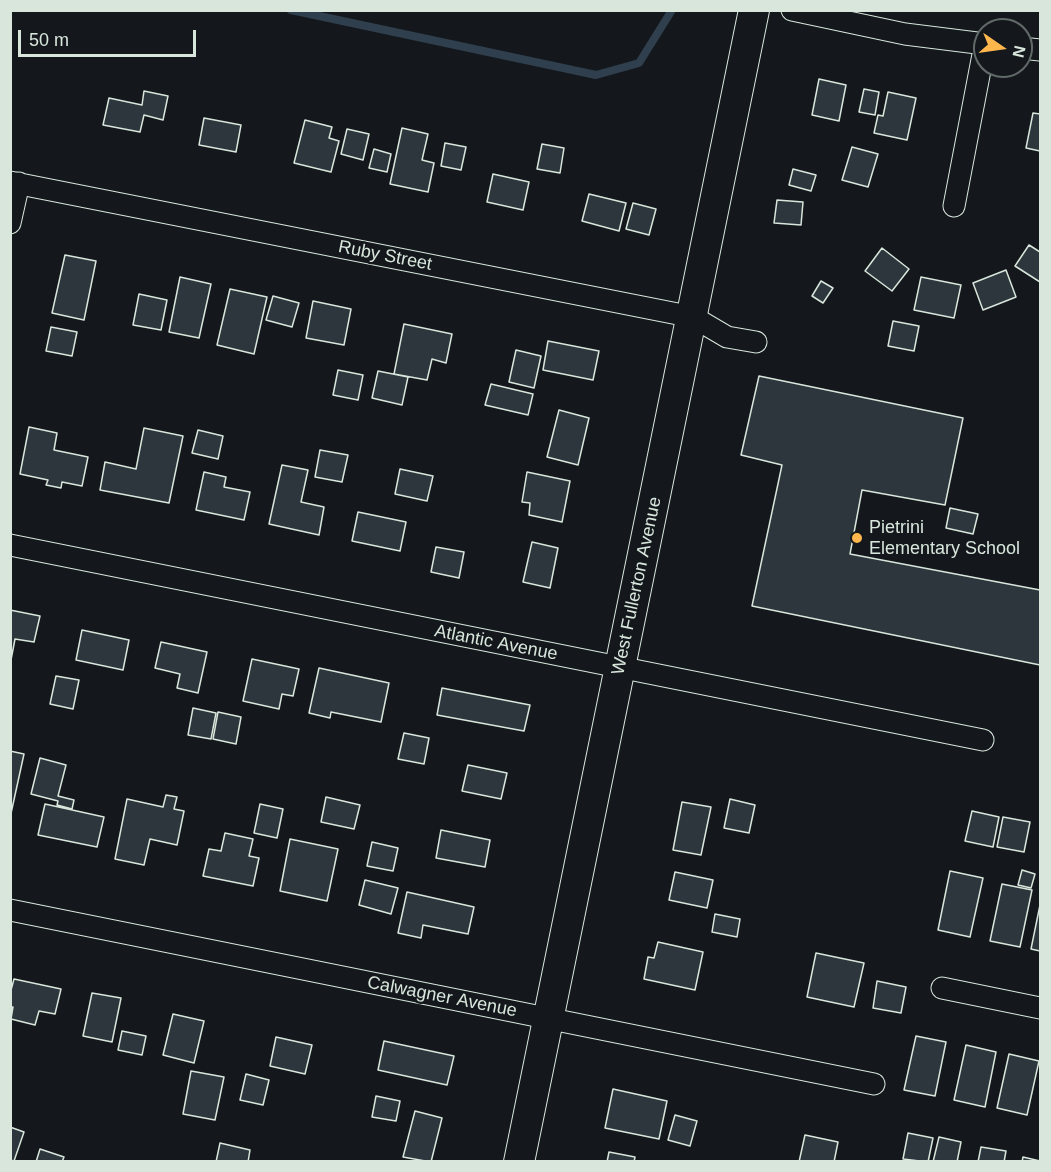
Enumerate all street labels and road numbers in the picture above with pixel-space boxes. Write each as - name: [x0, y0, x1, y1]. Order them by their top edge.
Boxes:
- street label: Ruby Street: [336, 236, 434, 276]
- street label: West Fullerton Avenue: [608, 495, 666, 677]
- street label: Atlantic Avenue: [433, 620, 559, 666]
- street label: Calwagner Avenue: [365, 972, 519, 1022]

